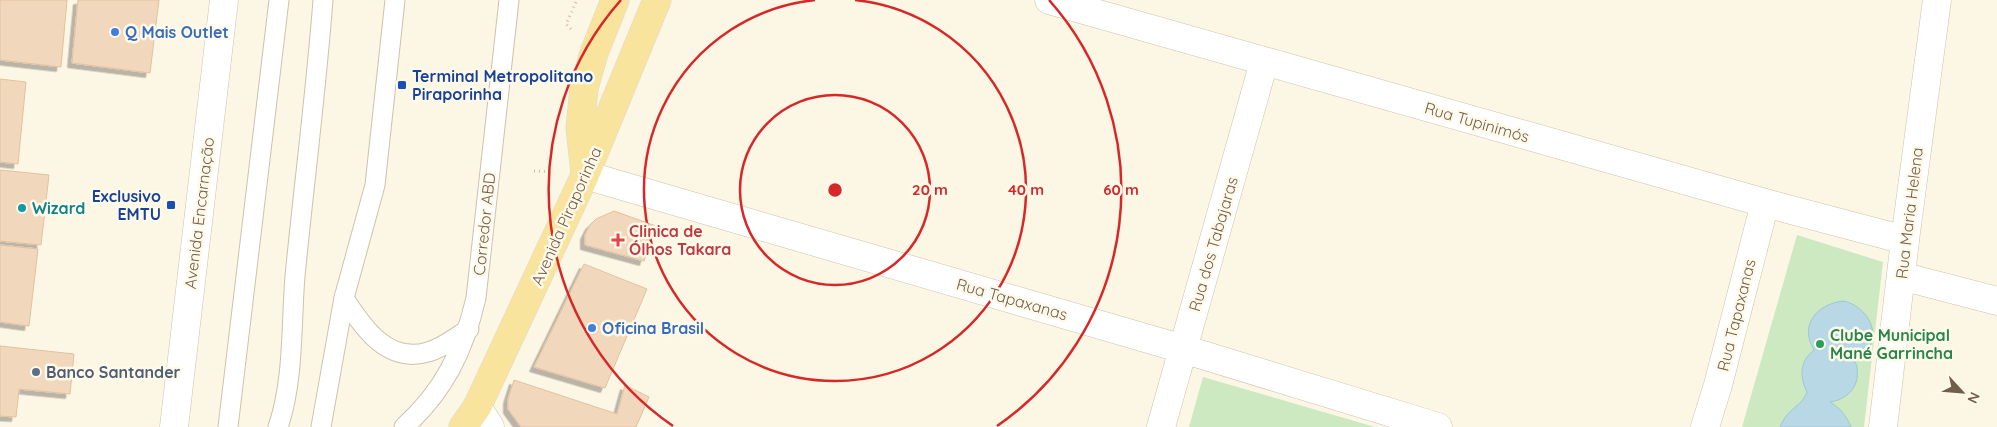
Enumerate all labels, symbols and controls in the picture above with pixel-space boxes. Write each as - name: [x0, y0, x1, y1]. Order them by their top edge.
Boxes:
- place label: Q Mais Outlet: [125, 22, 229, 42]
- marker: Q Mais Outlet: [109, 26, 121, 38]
- place label: Terminal Metropolitano Piraporinha: [412, 66, 593, 104]
- marker: Terminal Metropolitano Piraporinha: [396, 79, 408, 91]
- street label: Rua Tupinimós: [1422, 97, 1532, 147]
- street label: Avenida Encarnação: [180, 136, 218, 290]
- street label: Avenida Piraporinha: [526, 144, 606, 288]
- street label: Rua Maria Helena: [1891, 146, 1927, 280]
- street label: Corredor ABD: [469, 172, 499, 276]
- street label: Rua dos Tabajaras: [1184, 174, 1242, 314]
- text: 20 m: [912, 180, 948, 199]
- text: 40 m: [1008, 180, 1044, 199]
- text: 60 m: [1103, 180, 1139, 199]
- centre of rings: [826, 181, 844, 199]
- place label: Exclusivo EMTU: [92, 186, 161, 224]
- place label: Wizard: [32, 198, 85, 218]
- marker: Exclusivo EMTU: [165, 199, 177, 211]
- marker: Wizard: [16, 202, 28, 214]
- place label: Clinica de Ólhos Takara: [629, 221, 731, 259]
- marker: Clinica de Ólhos Takara: [611, 233, 625, 247]
- street label: Rua Tapaxanas: [1712, 257, 1760, 373]
- street label: Rua Tapaxanas: [954, 274, 1070, 324]
- place label: Oficina Brasil: [602, 318, 704, 338]
- marker: Oficina Brasil: [586, 322, 598, 334]
- place label: Clube Municipal Mané Garrincha: [1830, 325, 1953, 363]
- marker: Clube Municipal Mané Garrincha: [1814, 338, 1826, 350]
- place label: Banco Santander: [46, 362, 181, 382]
- marker: Banco Santander: [30, 366, 42, 378]
- north arrow: [1937, 367, 1987, 417]
- text: N: [1963, 389, 1984, 406]

